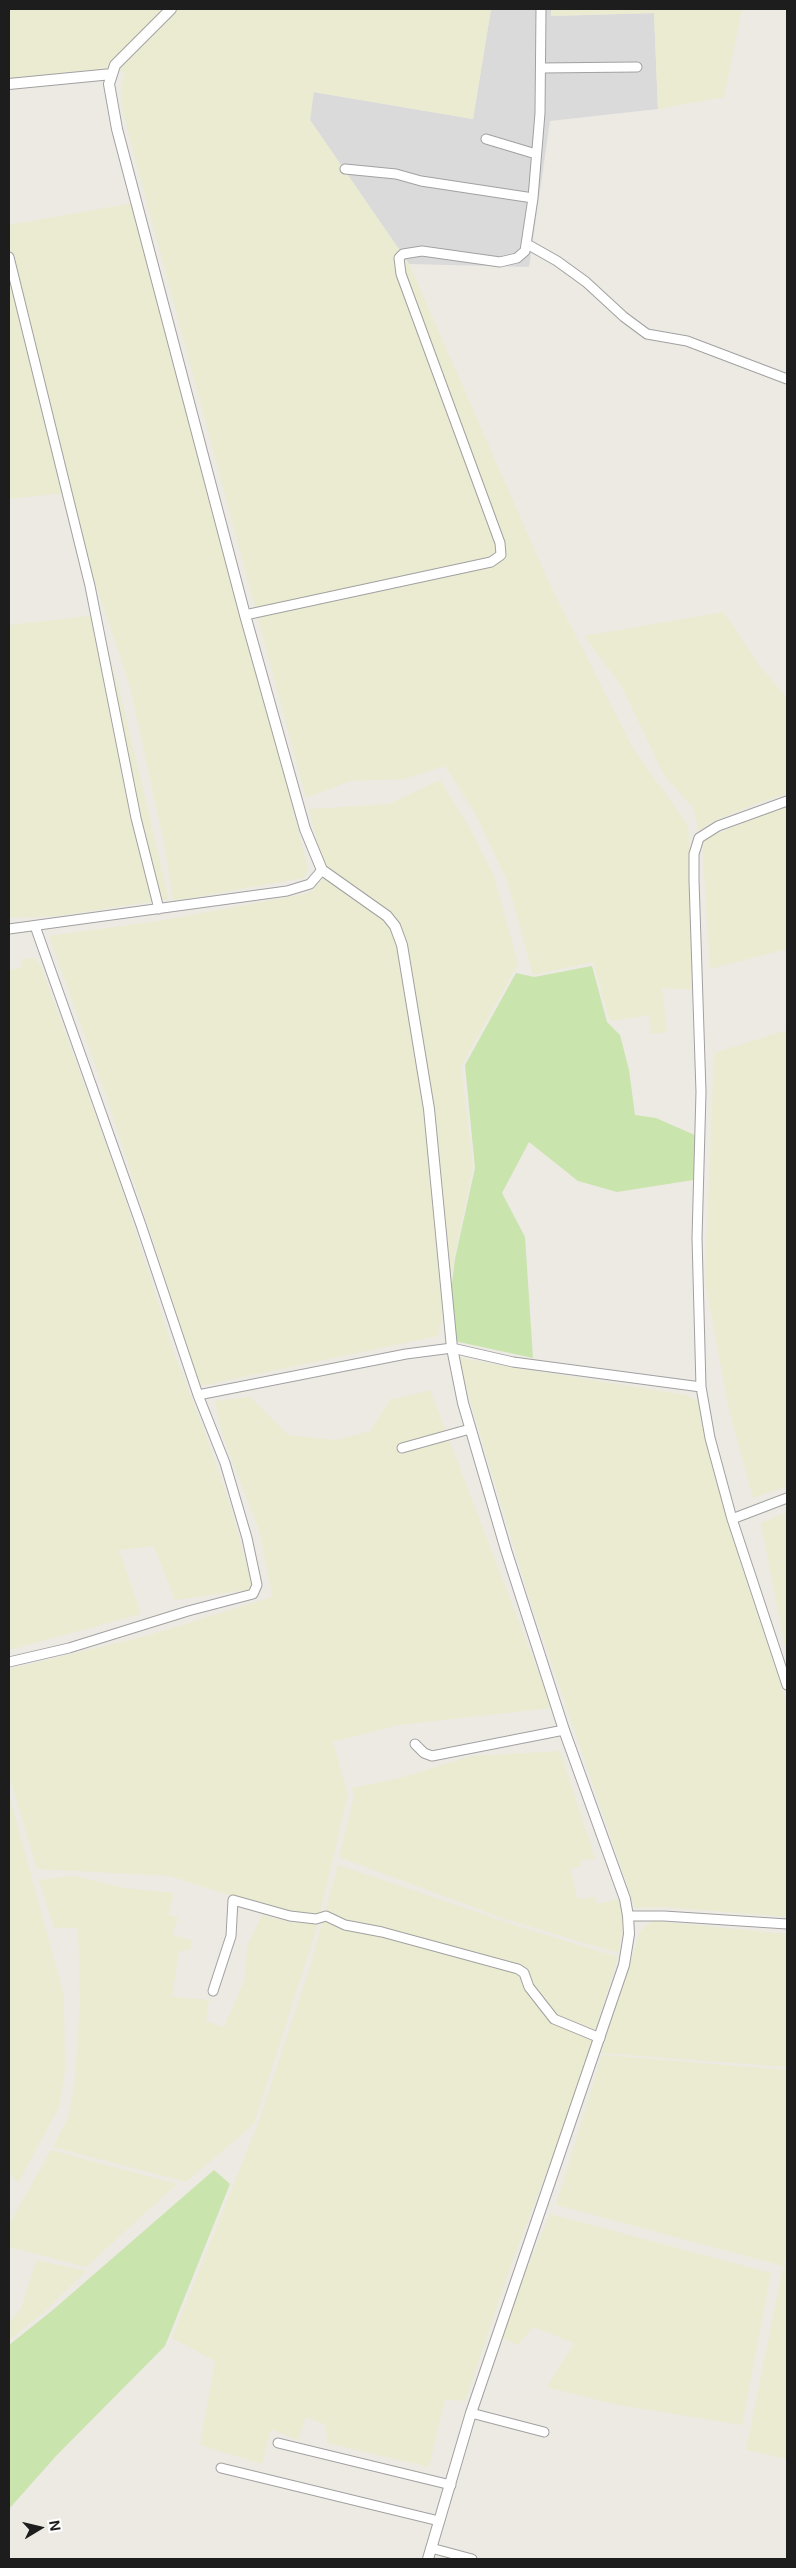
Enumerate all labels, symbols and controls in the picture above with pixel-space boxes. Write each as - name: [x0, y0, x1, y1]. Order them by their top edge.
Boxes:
- north arrow: [15, 2503, 65, 2553]
- text: N: [46, 2519, 65, 2532]

